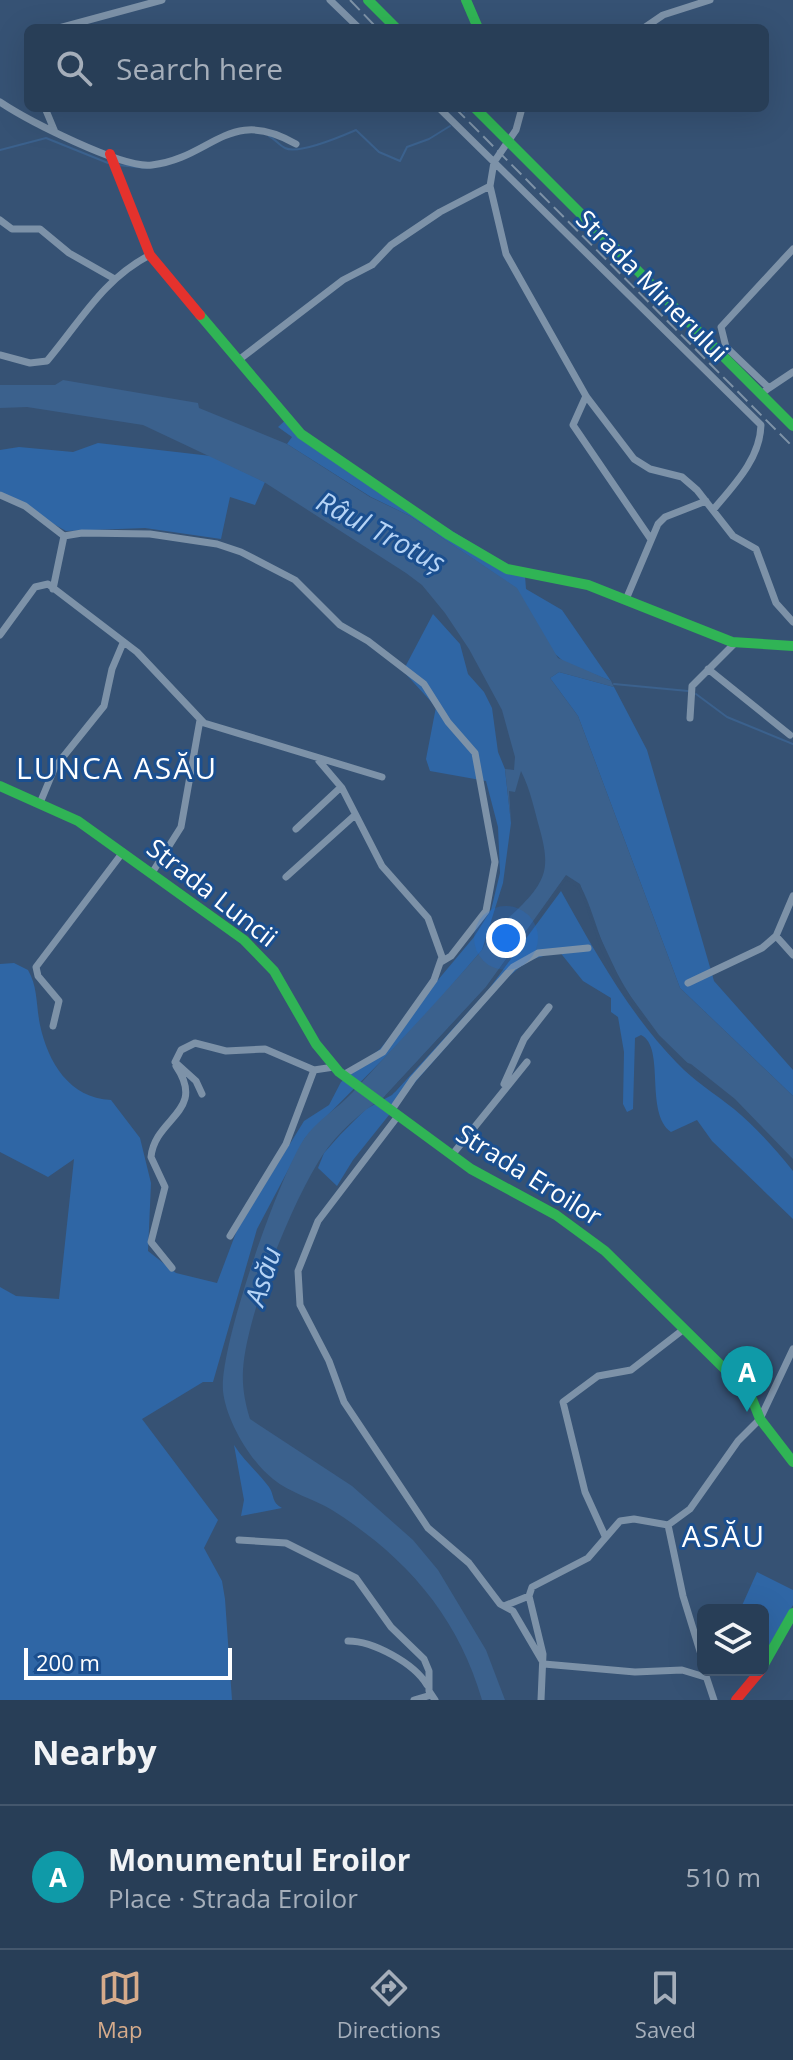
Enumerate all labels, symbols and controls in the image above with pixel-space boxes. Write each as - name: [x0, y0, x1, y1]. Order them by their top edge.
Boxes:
- search box: [24, 24, 769, 112]
- icon: search: [52, 46, 96, 90]
- text: Search here: [116, 48, 283, 89]
- street label: Strada Minerului: [569, 201, 737, 369]
- water label: Râul Trotuș: [311, 481, 452, 581]
- district label: LUNCA ASĂU: [16, 747, 218, 788]
- street label: Strada Luncii: [140, 830, 285, 955]
- your location: [486, 918, 526, 958]
- street label: Strada Eroilor: [450, 1115, 610, 1234]
- water label: Asău: [234, 1241, 289, 1312]
- pin: A: [721, 1346, 773, 1412]
- district label: ASĂU: [682, 1515, 766, 1556]
- map controls: [697, 1604, 769, 1676]
- button: layers: [697, 1604, 769, 1676]
- scale bar: [24, 1644, 232, 1680]
- text: 200 m: [36, 1647, 100, 1677]
- text: Nearby: [32, 1729, 157, 1775]
- text: Monumentul Eroilor: [108, 1839, 410, 1880]
- text: A: [49, 1859, 67, 1895]
- text: 510 m: [686, 1859, 761, 1895]
- text: Place · Strada Eroilor: [108, 1880, 358, 1916]
- tab: Map: [97, 1966, 143, 2044]
- tab: Directions: [337, 1966, 441, 2044]
- tab: Saved: [635, 1966, 696, 2044]

